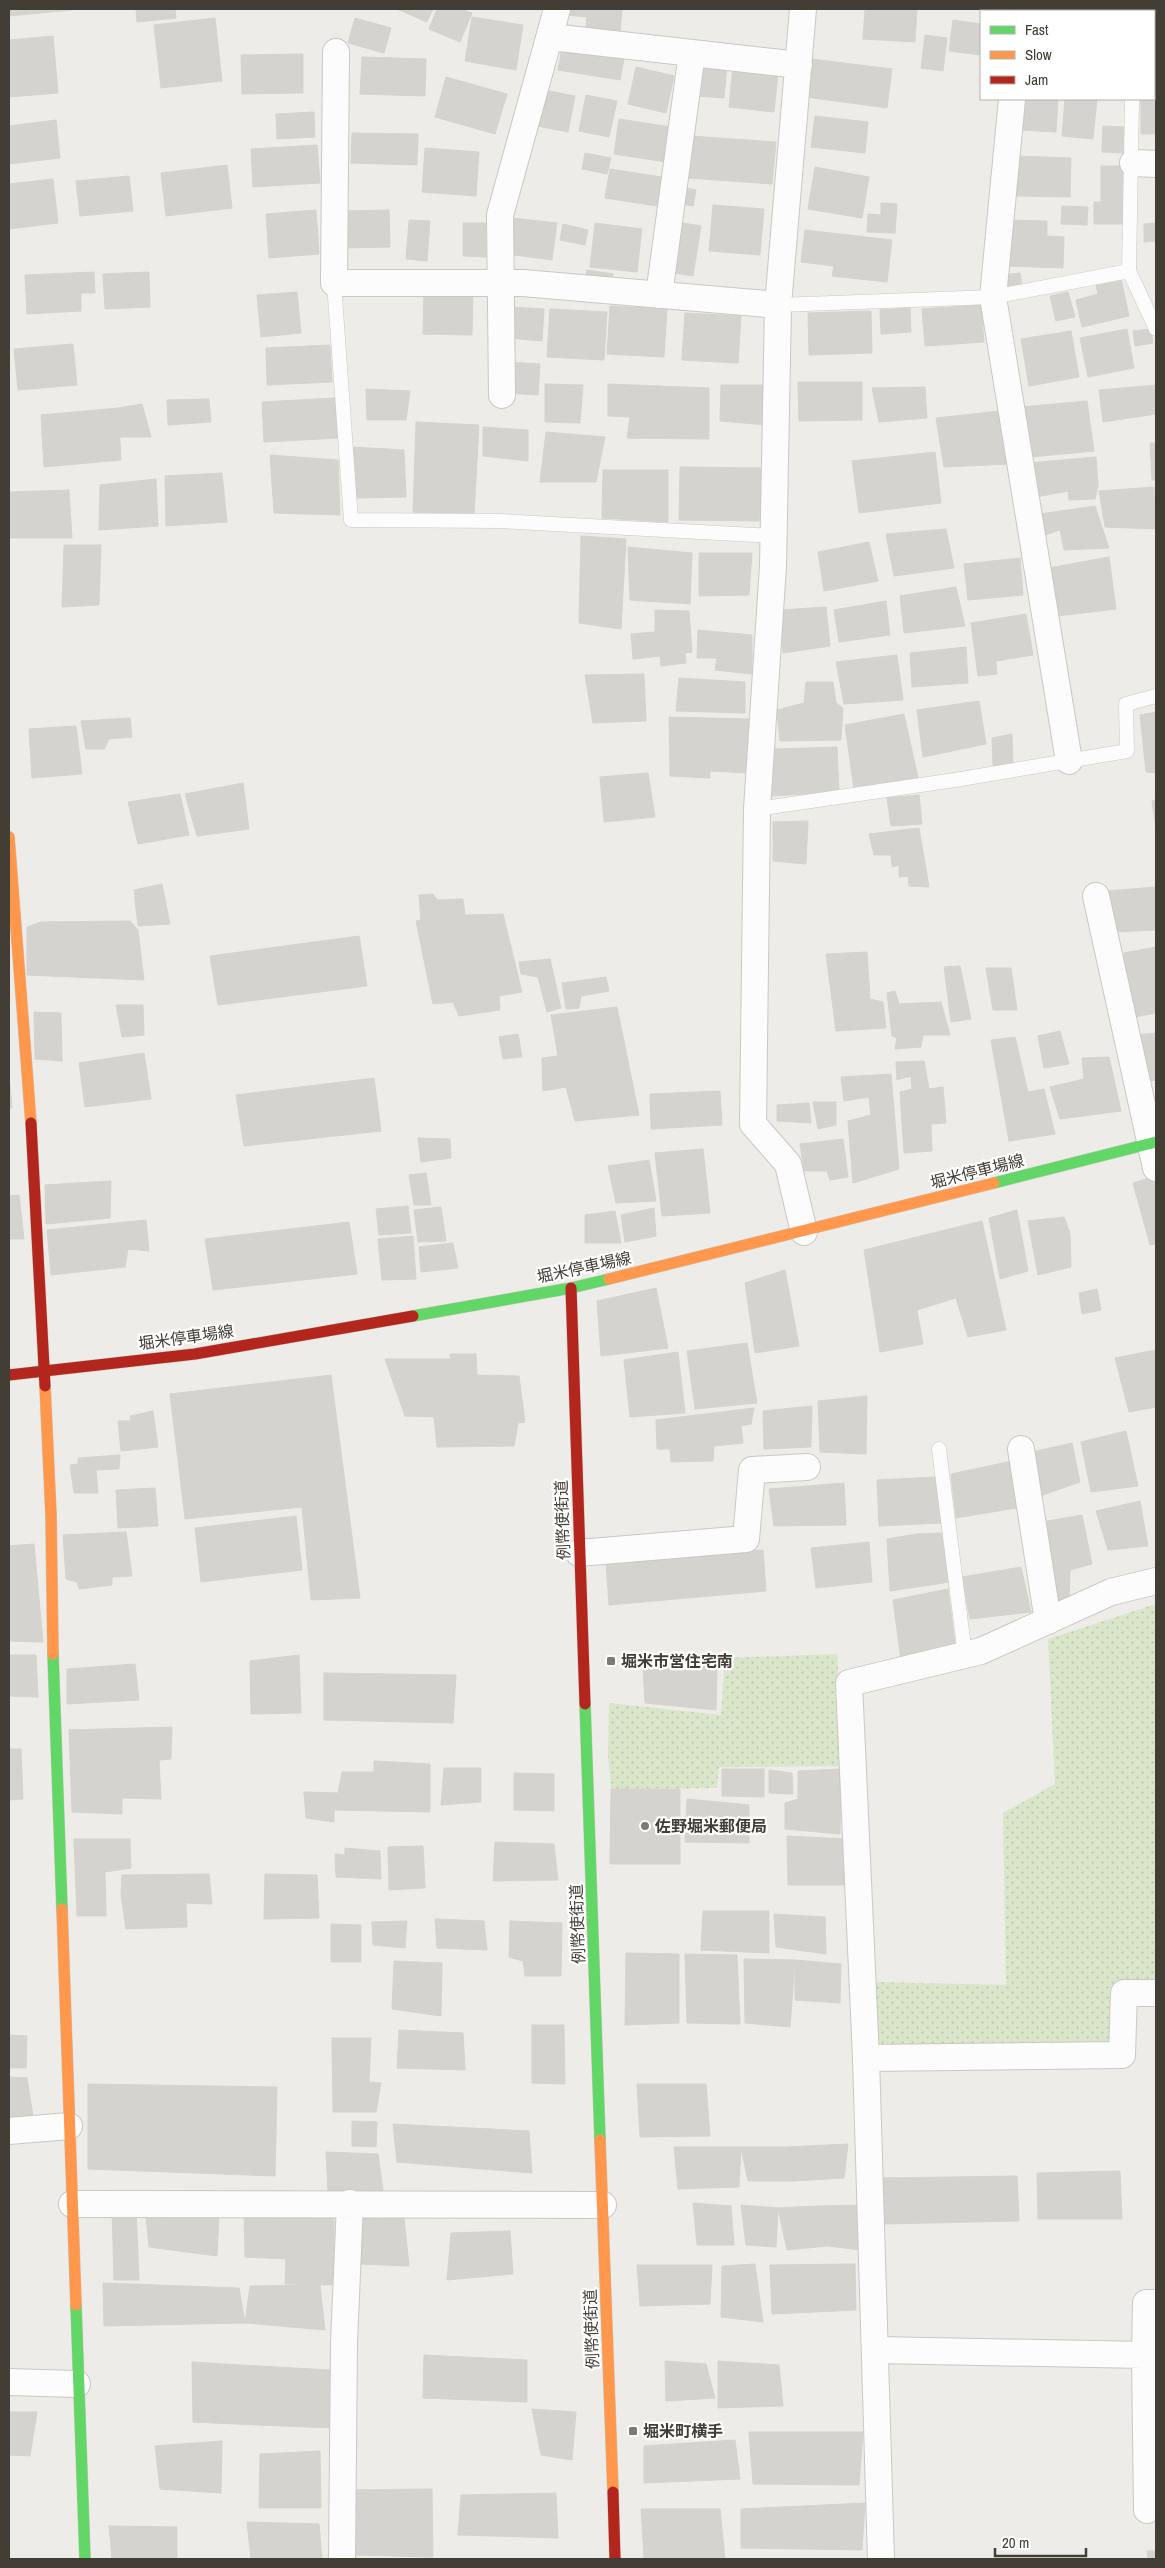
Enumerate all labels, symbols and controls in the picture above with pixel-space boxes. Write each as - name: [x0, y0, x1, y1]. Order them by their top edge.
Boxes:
- legend: [980, 10, 1155, 100]
- text: Fast: [1025, 19, 1049, 40]
- text: Slow: [1025, 44, 1052, 65]
- text: Jam: [1025, 69, 1048, 90]
- street label: 堀米停車場線: [928, 1149, 1026, 1193]
- street label: 堀米停車場線: [535, 1246, 633, 1288]
- street label: 堀米停車場線: [137, 1319, 235, 1355]
- street label: 例幣使街道: [550, 1480, 574, 1560]
- place label: 堀米市営住宅南: [621, 1650, 733, 1672]
- marker: 堀米市営住宅南: [605, 1655, 617, 1667]
- place label: 佐野堀米郵便局: [654, 1815, 767, 1837]
- marker: 佐野堀米郵便局: [639, 1820, 651, 1832]
- street label: 例幣使街道: [565, 1884, 589, 1964]
- street label: 例幣使街道: [579, 2289, 603, 2369]
- place label: 堀米町横手: [643, 2420, 723, 2442]
- marker: 堀米町横手: [627, 2425, 639, 2437]
- scale bar: [995, 2526, 1086, 2558]
- text: 20 m: [1002, 2532, 1029, 2553]

